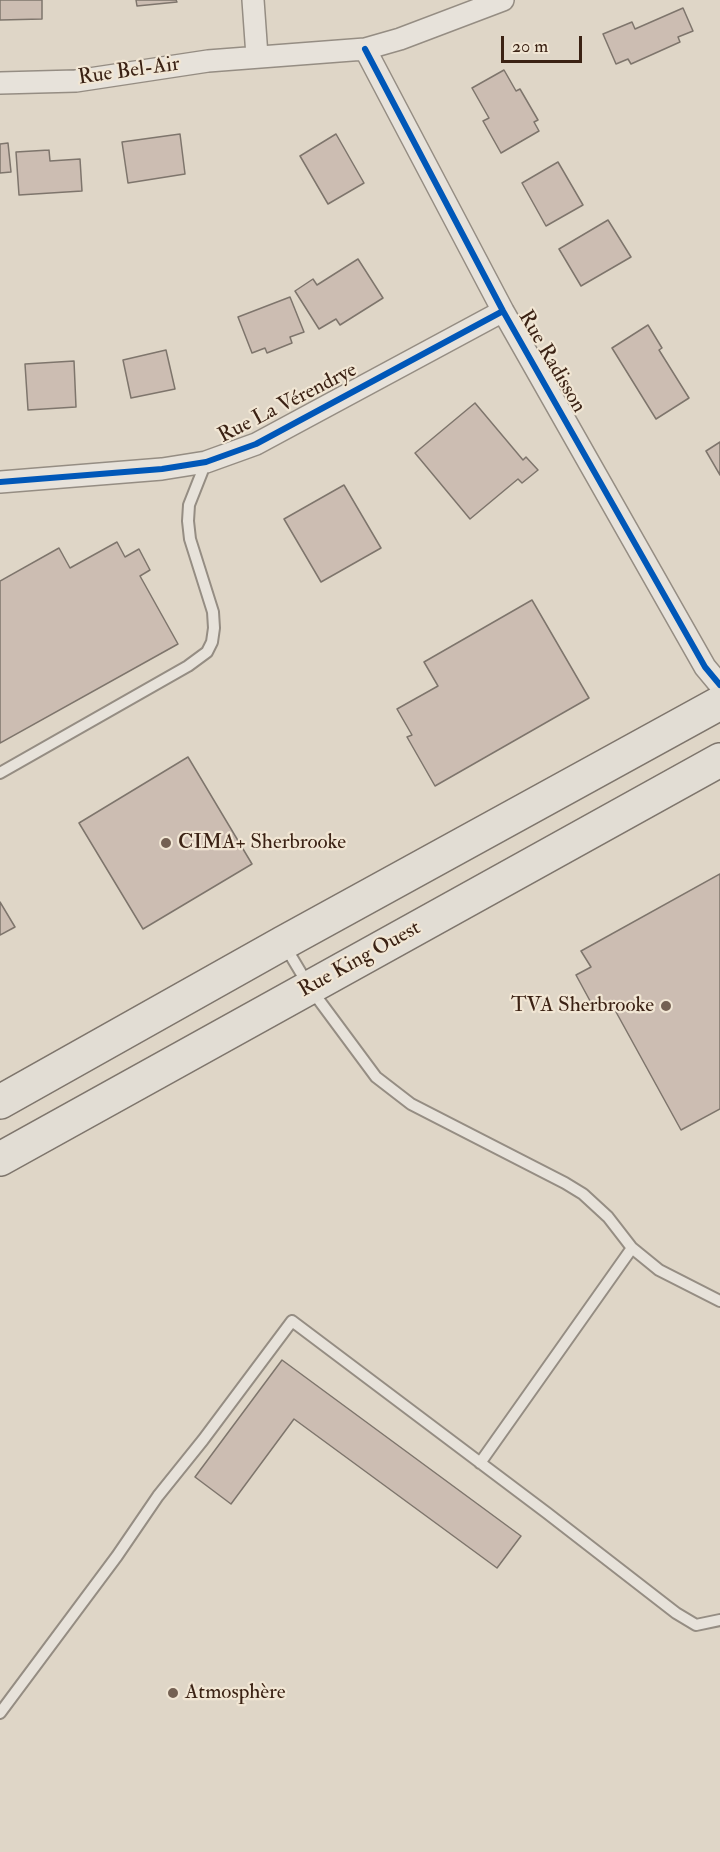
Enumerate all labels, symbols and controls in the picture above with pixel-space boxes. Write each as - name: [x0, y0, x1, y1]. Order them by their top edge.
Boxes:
- scale bar: [504, 24, 585, 62]
- text: 20 m: [512, 35, 548, 58]
- street label: Rue Bel-Air: [77, 52, 181, 92]
- street label: Rue Radisson: [512, 306, 590, 418]
- street label: Rue La Vérendrye: [214, 358, 362, 450]
- place label: CIMA+ Sherbrooke: [178, 830, 346, 856]
- marker: CIMA+ Sherbrooke: [159, 836, 173, 850]
- street label: Rue King Ouest: [295, 916, 425, 1004]
- place label: TVA Sherbrooke: [511, 993, 654, 1019]
- marker: TVA Sherbrooke: [659, 999, 673, 1013]
- place label: Atmosphère: [185, 1680, 285, 1706]
- marker: Atmosphère: [166, 1686, 180, 1700]

